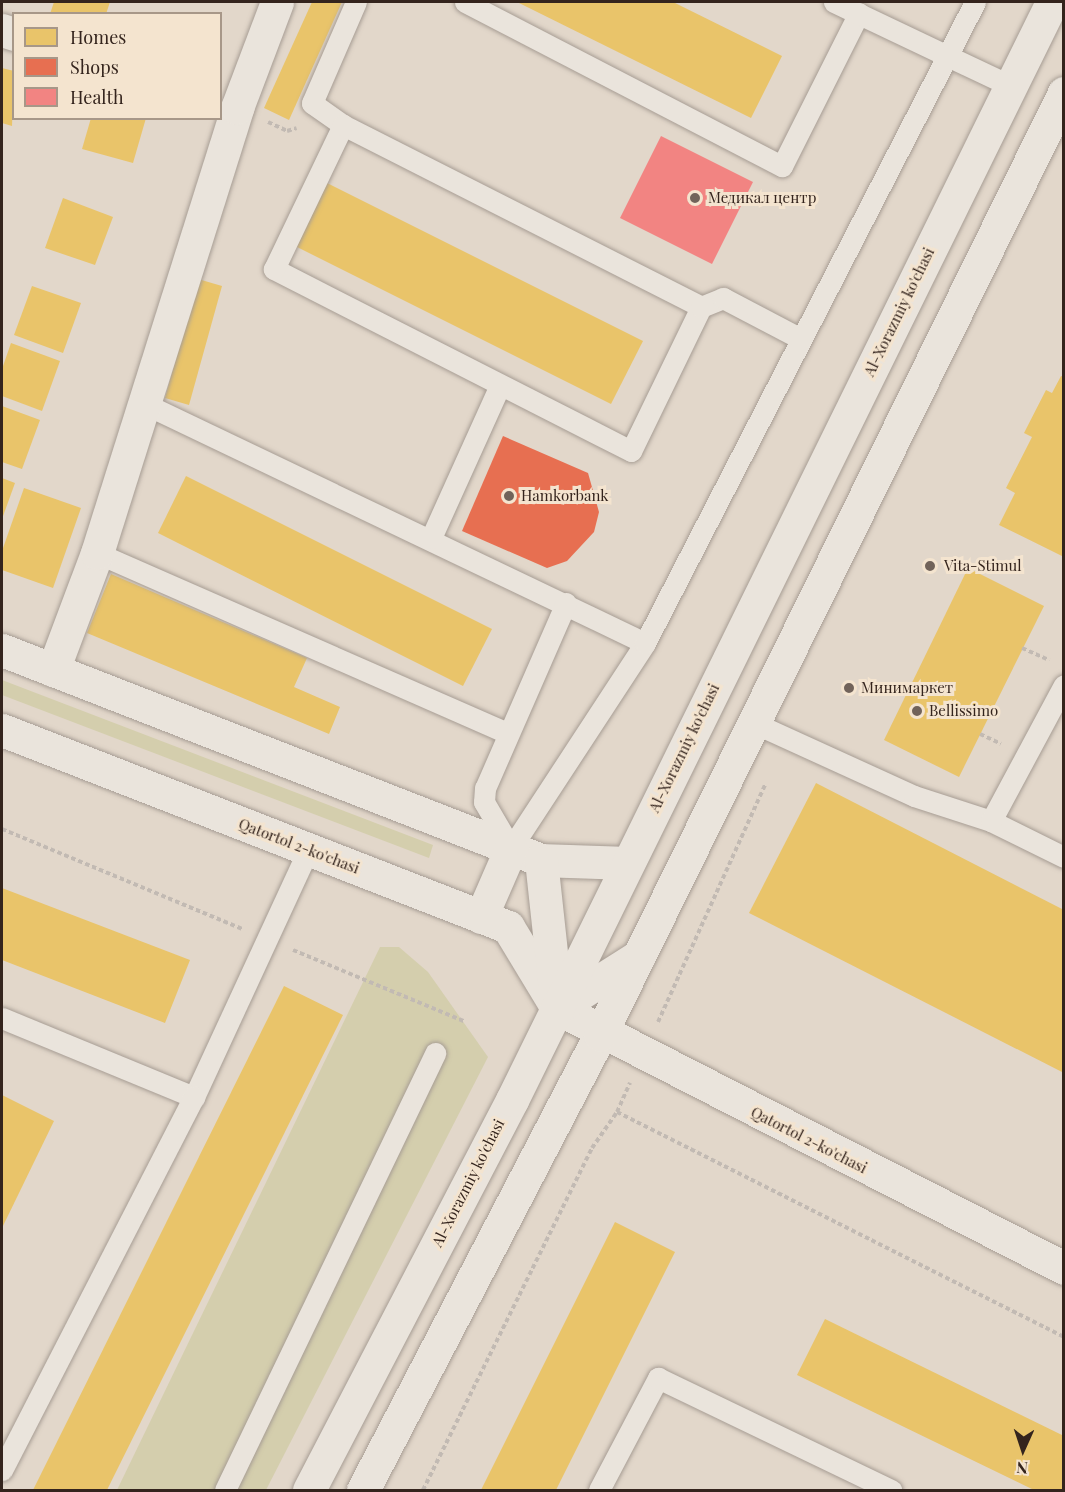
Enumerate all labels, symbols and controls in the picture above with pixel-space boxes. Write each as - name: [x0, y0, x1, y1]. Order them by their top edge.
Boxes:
- legend: [12, 12, 222, 120]
- text: Homes: [70, 25, 126, 49]
- text: Shops: [70, 55, 119, 79]
- text: Health: [70, 85, 123, 109]
- marker: Медикал центр: [686, 189, 704, 207]
- place label: Медикал центр: [708, 189, 816, 207]
- street label: Al-Xorazmiy ko'chasi: [860, 244, 938, 380]
- place label: Hamkorbank: [521, 487, 609, 505]
- marker: Hamkorbank: [502, 489, 516, 503]
- marker: Vita-Stimul: [921, 557, 939, 575]
- place label: Vita-Stimul: [944, 557, 1022, 575]
- place label: Минимаркет: [861, 679, 953, 697]
- street label: Al-Xorazmiy ko'chasi: [645, 680, 723, 816]
- marker: Минимаркет: [842, 681, 856, 695]
- place label: Bellissimo: [929, 702, 998, 720]
- marker: Bellissimo: [910, 704, 924, 718]
- street label: Qatortol 2-ko'chasi: [236, 815, 362, 877]
- street label: Qatortol 2-ko'chasi: [748, 1103, 870, 1177]
- street label: Al-Xorazmiy ko'chasi: [428, 1116, 508, 1250]
- north arrow: [993, 1420, 1053, 1480]
- text: N: [1016, 1458, 1028, 1479]

